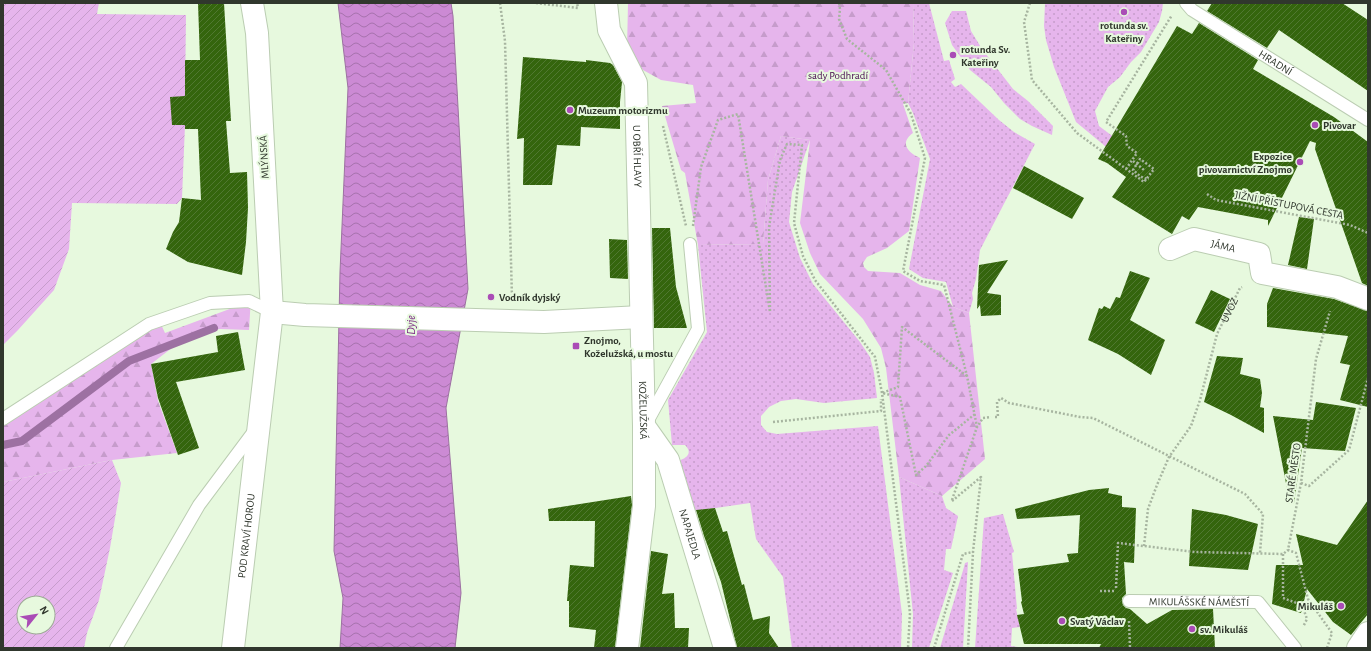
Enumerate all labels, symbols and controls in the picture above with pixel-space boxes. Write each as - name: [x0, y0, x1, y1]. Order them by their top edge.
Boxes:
- marker: rotunda sv. Kateřiny: [1119, 7, 1129, 17]
- place label: rotunda sv. Kateřiny: [1100, 20, 1149, 44]
- place label: rotunda Sv. Kateřiny: [961, 44, 1011, 68]
- street label: HRADNÍ: [1257, 48, 1295, 77]
- marker: rotunda Sv. Kateřiny: [948, 50, 958, 60]
- park label: sady Podhradí: [808, 70, 868, 81]
- marker: Muzeum motorizmu: [565, 105, 575, 115]
- place label: Muzeum motorizmu: [578, 105, 668, 116]
- marker: Pivovar: [1310, 120, 1320, 130]
- place label: Pivovar: [1323, 120, 1356, 131]
- street label: U OBŘÍ HLAVY: [631, 125, 644, 188]
- street label: MLÝNSKÁ: [256, 134, 271, 179]
- place label: Expozice pivovarnictví Znojmo: [1199, 151, 1293, 175]
- marker: Expozice pivovarnictví Znojmo: [1295, 157, 1305, 167]
- street label: JIŽNÍ PŘÍSTUPOVÁ CESTA: [1234, 188, 1345, 221]
- street label: JÁMA: [1210, 237, 1237, 254]
- marker: Vodník dyjský: [486, 292, 496, 302]
- place label: Vodník dyjský: [499, 292, 560, 303]
- street label: ÚVOZ: [1218, 296, 1240, 324]
- water label: Dyje: [405, 315, 418, 335]
- place label: Znojmo, Koželužská, u mostu: [584, 335, 673, 359]
- marker: Znojmo, Koželužská, u mostu: [571, 341, 581, 351]
- street label: KOŽELUŽSKÁ: [637, 381, 651, 440]
- street label: STARÉ MĚSTO: [1282, 442, 1303, 504]
- street label: POD KRAVÍ HOROU: [236, 493, 256, 579]
- street label: NAPAJEDLA: [678, 507, 703, 561]
- north arrow: [16, 595, 56, 635]
- street label: MIKULÁŠSKÉ NÁMĚSTÍ: [1149, 595, 1249, 607]
- place label: Mikuláš: [1298, 601, 1333, 612]
- marker: Mikuláš: [1336, 601, 1346, 611]
- text: N: [38, 604, 51, 616]
- marker: Svatý Václav: [1057, 616, 1067, 626]
- place label: Svatý Václav: [1070, 616, 1124, 627]
- marker: sv. Mikuláš: [1187, 624, 1197, 634]
- place label: sv. Mikuláš: [1200, 624, 1248, 635]

